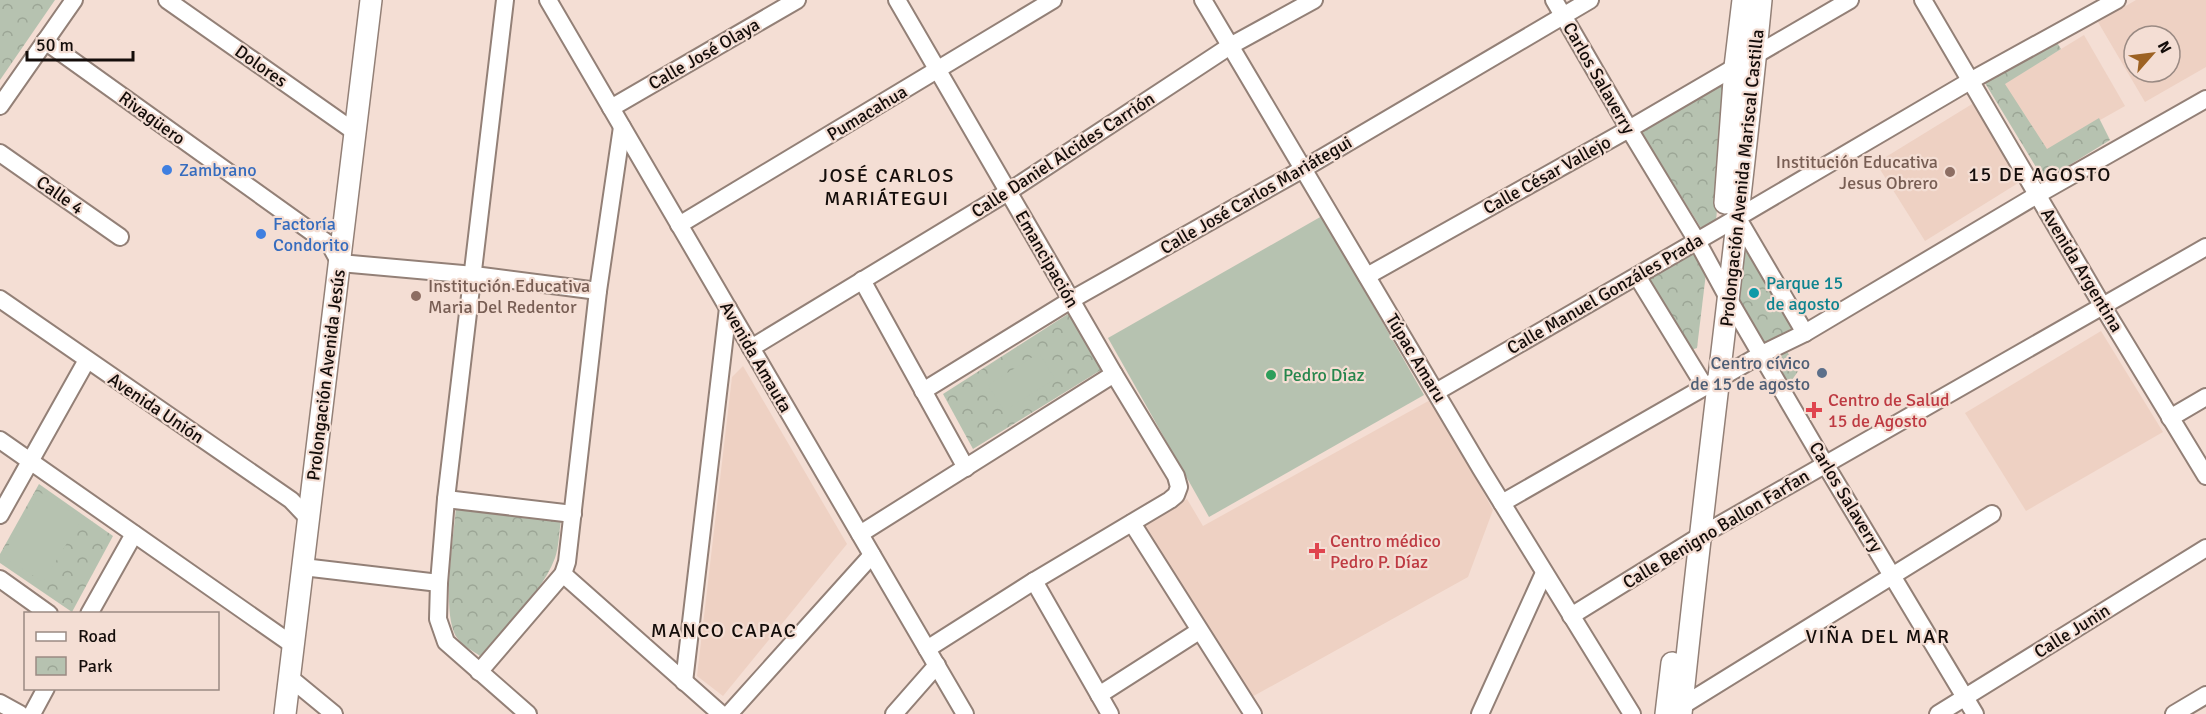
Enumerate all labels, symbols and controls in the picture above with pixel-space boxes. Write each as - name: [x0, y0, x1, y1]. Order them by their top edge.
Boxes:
- street label: Calle José Olaya: [645, 13, 763, 95]
- street label: Carlos Salaverry: [1558, 18, 1640, 138]
- scale bar: [27, 24, 134, 62]
- north arrow: [2122, 24, 2182, 84]
- street label: Prolongación Avenida Mariscal Castilla: [1715, 28, 1769, 328]
- text: 50 m: [36, 34, 74, 56]
- text: N: [2153, 38, 2176, 57]
- street label: Dolores: [231, 40, 291, 92]
- street label: Pumacahua: [823, 80, 911, 146]
- street label: Rivagüero: [115, 87, 189, 149]
- street label: Calle Daniel Alcides Carrión: [967, 88, 1159, 222]
- street label: Calle José Carlos Mariátegui: [1156, 131, 1356, 259]
- street label: Calle César Vallejo: [1479, 131, 1615, 219]
- place label: Institución Educativa Jesus Obrero: [1776, 151, 1938, 194]
- place label: Zambrano: [179, 159, 257, 181]
- district label: 15 DE AGOSTO: [1968, 162, 2112, 187]
- marker: Zambrano: [160, 163, 174, 177]
- district label: JOSÉ CARLOS MARIÁTEGUI: [819, 163, 955, 211]
- marker: Institución Educativa Jesus Obrero: [1943, 165, 1957, 179]
- street label: Calle 4: [32, 171, 88, 219]
- street label: Avenida Argentina: [2036, 204, 2128, 336]
- street label: Emancipación: [1010, 207, 1084, 311]
- place label: Factoría Condorito: [273, 213, 349, 256]
- marker: Factoría Condorito: [254, 227, 268, 241]
- street label: Calle Manuel Gonzáles Prada: [1503, 229, 1707, 359]
- street label: Prolongación Avenida Jesús: [302, 268, 350, 482]
- place label: Parque 15 de agosto: [1766, 272, 1843, 315]
- place label: Institución Educativa Maria Del Redentor: [428, 275, 590, 318]
- marker: Parque 15 de agosto: [1747, 286, 1761, 300]
- marker: Institución Educativa Maria Del Redentor: [409, 289, 423, 303]
- street label: Avenida Amauta: [715, 297, 797, 417]
- street label: Túpac Amaru: [1381, 310, 1451, 406]
- place label: Centro cívico de 15 de agosto: [1690, 352, 1810, 395]
- place label: Pedro Díaz: [1283, 364, 1365, 386]
- marker: Centro cívico de 15 de agosto: [1815, 366, 1829, 380]
- street label: Avenida Unión: [104, 368, 208, 448]
- marker: Pedro Díaz: [1264, 368, 1278, 382]
- place label: Centro de Salud 15 de Agosto: [1828, 389, 1950, 432]
- marker: Centro de Salud 15 de Agosto: [1805, 401, 1823, 419]
- street label: Carlos Salaverry: [1804, 438, 1888, 557]
- street label: Calle Benigno Ballon Farfan: [1619, 465, 1813, 593]
- place label: Centro médico Pedro P. Díaz: [1330, 530, 1441, 573]
- marker: Centro médico Pedro P. Díaz: [1308, 542, 1326, 560]
- street label: Calle Junin: [2030, 599, 2114, 663]
- legend: [24, 612, 219, 690]
- district label: MANCO CAPAC: [651, 618, 797, 643]
- district label: VIÑA DEL MAR: [1806, 624, 1950, 649]
- text: Road: [78, 625, 117, 647]
- text: Park: [78, 655, 113, 677]

